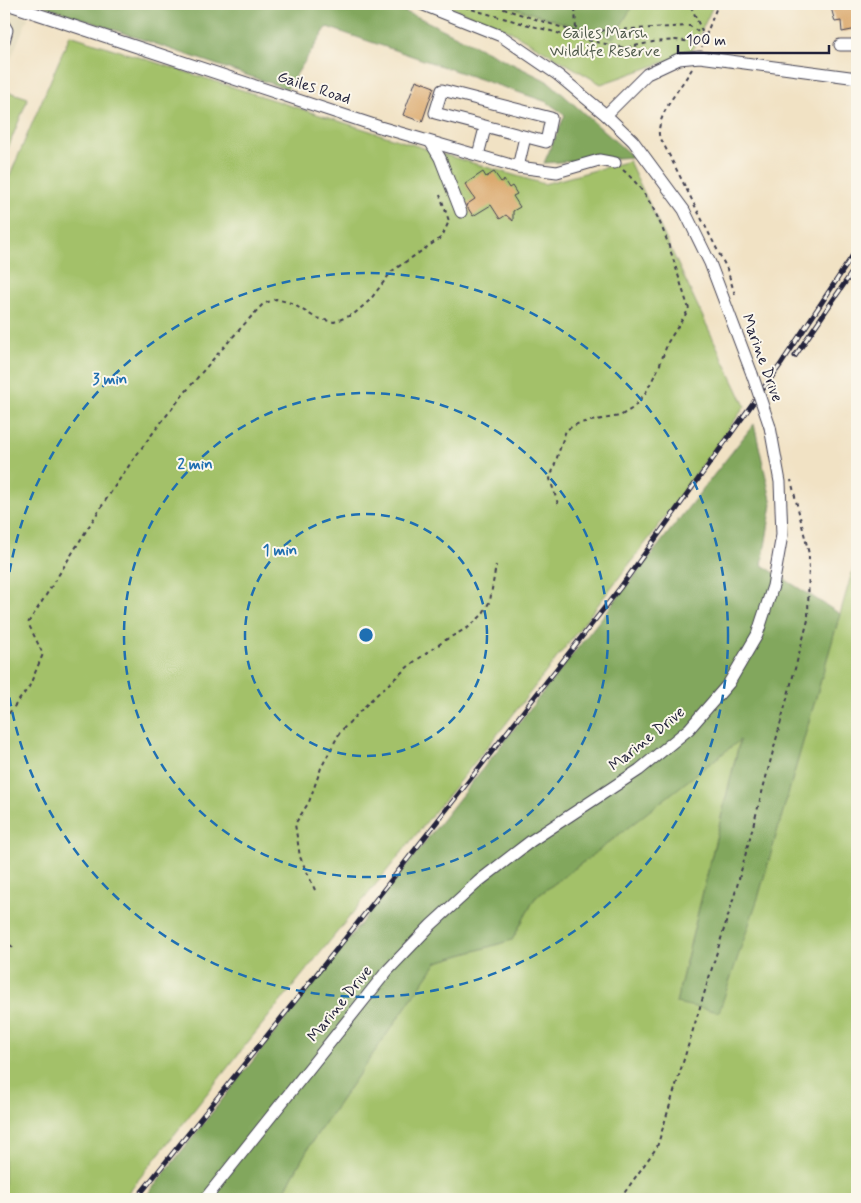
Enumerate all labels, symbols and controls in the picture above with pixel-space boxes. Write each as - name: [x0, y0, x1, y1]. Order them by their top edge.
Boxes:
- scale bar: [678, 22, 830, 54]
- park label: Gailes Marsh Wildlife Reserve: [550, 23, 661, 62]
- text: 100 m: [686, 31, 726, 51]
- street label: Gailes Road: [275, 66, 353, 110]
- street label: Marine Drive: [736, 311, 788, 405]
- text: 3 min: [93, 370, 127, 390]
- text: 2 min: [177, 455, 213, 475]
- text: 1 min: [263, 541, 297, 561]
- centre of rings: [357, 626, 375, 644]
- street label: Marine Drive: [605, 702, 689, 776]
- street label: Marine Drive: [303, 962, 377, 1046]

